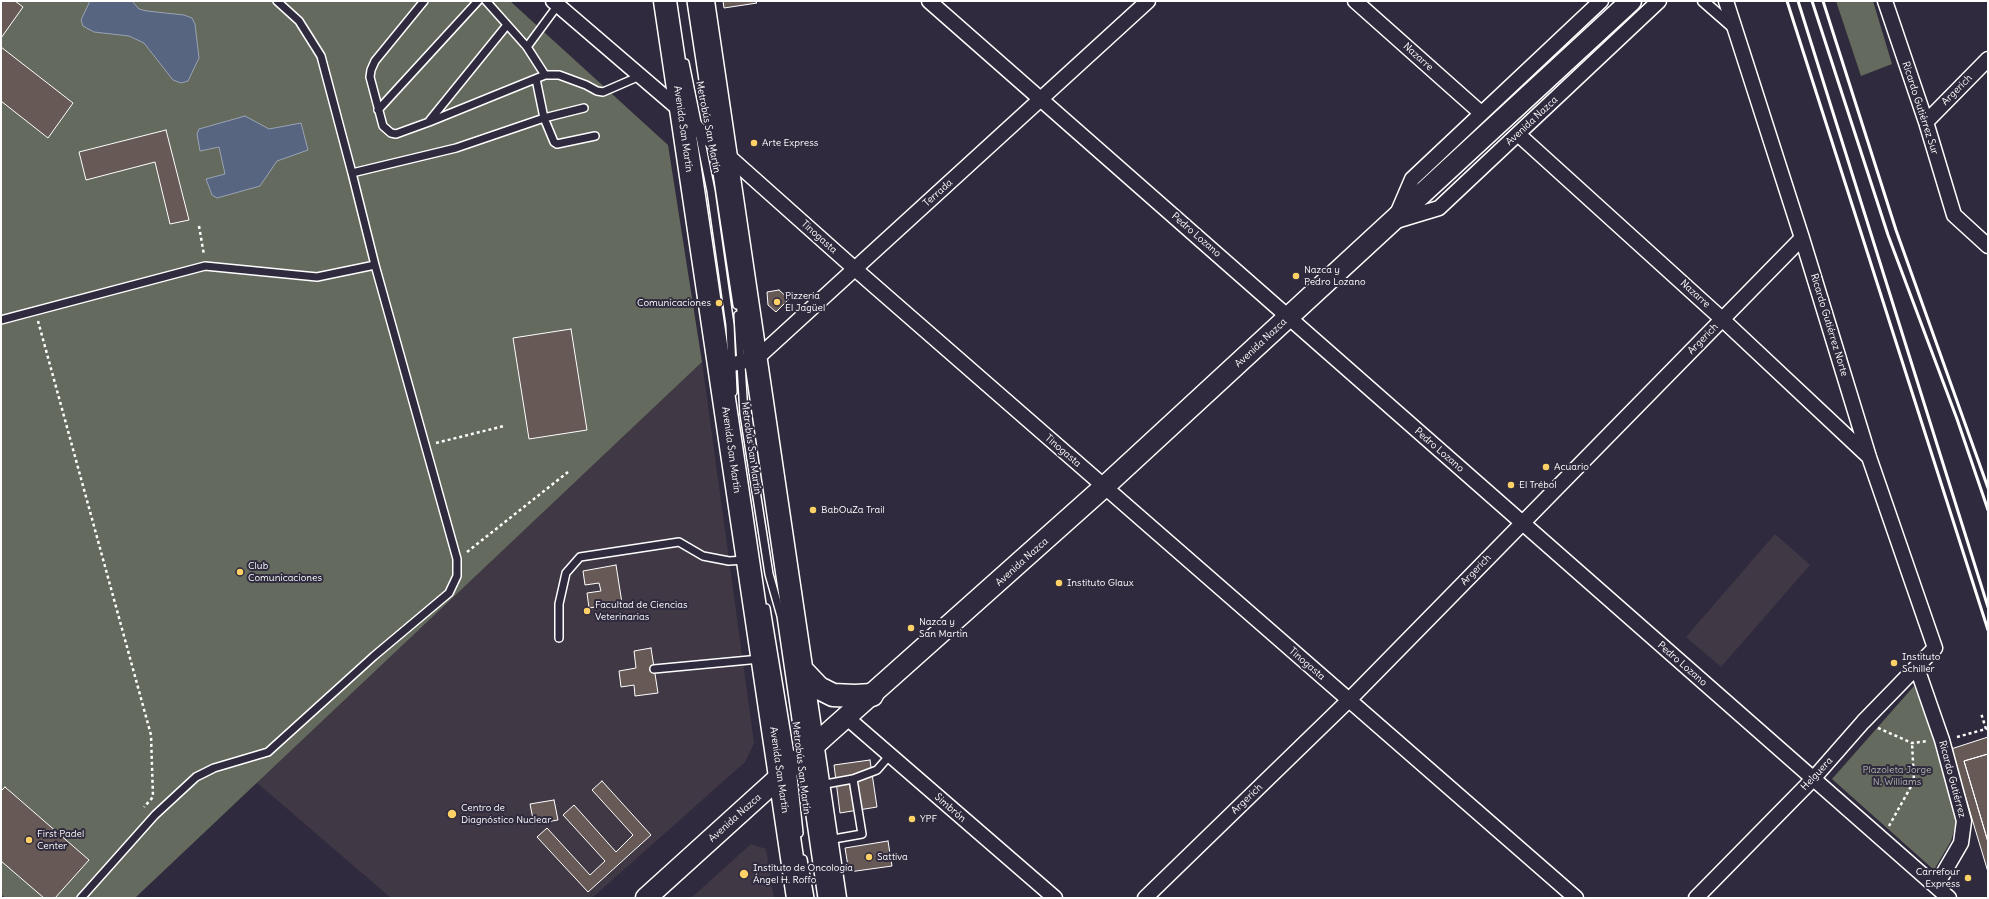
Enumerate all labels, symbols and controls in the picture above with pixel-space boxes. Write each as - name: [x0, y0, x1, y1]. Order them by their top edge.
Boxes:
- street label: Nazarre: [1401, 40, 1435, 74]
- street label: Ricardo Gutiérrez Sur: [1899, 60, 1941, 156]
- street label: Argerich: [1939, 72, 1975, 108]
- street label: Metrobús San Martín: [693, 80, 723, 174]
- street label: Avenida San Martín: [671, 85, 695, 173]
- street label: Avenida Nazca: [1504, 94, 1560, 148]
- place label: Arte Express: [762, 137, 818, 149]
- marker: Arte Express: [749, 138, 759, 148]
- street label: Terrada: [921, 177, 955, 209]
- street label: Pedro Lozano: [1169, 210, 1223, 260]
- street label: Tinogasta: [799, 218, 839, 256]
- place label: Nazca y Pedro Lozano: [1304, 264, 1366, 288]
- marker: Nazca y Pedro Lozano: [1291, 271, 1301, 281]
- street label: Ricardo Gutiérrez Norte: [1808, 272, 1850, 378]
- street label: Nazarre: [1678, 277, 1712, 311]
- place label: Pizzería El Jagüel: [785, 290, 825, 314]
- place label: Comunicaciones: [637, 297, 711, 309]
- marker: Pizzería El Jagüel: [772, 297, 782, 307]
- marker: Comunicaciones: [714, 298, 724, 308]
- street label: Avenida Nazca: [1233, 316, 1289, 370]
- street label: Argerich: [1685, 321, 1721, 357]
- street label: Metrobús San Martín: [739, 401, 763, 495]
- street label: Avenida San Martín: [719, 406, 743, 494]
- street label: Pedro Lozano: [1412, 425, 1466, 475]
- street label: Tinogasta: [1043, 432, 1083, 470]
- place label: Acuario: [1554, 461, 1589, 473]
- marker: Acuario: [1541, 462, 1551, 472]
- place label: El Trébol: [1519, 479, 1557, 491]
- marker: El Trébol: [1506, 480, 1516, 490]
- place label: BabOuZa Trail: [821, 504, 885, 516]
- marker: BabOuZa Trail: [808, 505, 818, 515]
- street label: Avenida Nazca: [993, 535, 1051, 589]
- street label: Argerich: [1458, 552, 1494, 588]
- place label: Club Comunicaciones: [248, 560, 322, 584]
- marker: Club Comunicaciones: [235, 567, 245, 577]
- place label: Instituto Glaux: [1067, 577, 1134, 589]
- marker: Instituto Glaux: [1054, 578, 1064, 588]
- place label: Facultad de Ciencias Veterinarias: [595, 599, 688, 622]
- marker: Facultad de Ciencias Veterinarias: [582, 606, 592, 616]
- place label: Nazca y San Martín: [919, 616, 968, 640]
- marker: Nazca y San Martín: [906, 623, 916, 633]
- street label: Pedro Lozano: [1655, 639, 1709, 689]
- street label: Tinogasta: [1287, 645, 1327, 683]
- place label: Instituto Schiller: [1902, 651, 1940, 674]
- marker: Instituto Schiller: [1889, 658, 1899, 668]
- street label: Metrobús San Martín: [789, 721, 813, 815]
- street label: Avenida San Martín: [767, 726, 791, 814]
- street label: Ricardo Gutiérrez: [1936, 739, 1968, 819]
- street label: Helguera: [1799, 755, 1835, 793]
- park label: Plazoleta Jorge N. Williams: [1863, 764, 1931, 788]
- street label: Argerich: [1229, 781, 1265, 817]
- street label: Avenida Nazca: [706, 791, 764, 845]
- street label: Simbrón: [932, 791, 968, 825]
- place label: Centro de Diagnóstico Nuclear: [461, 802, 551, 826]
- marker: Centro de Diagnóstico Nuclear: [446, 808, 458, 820]
- place label: YPF: [920, 813, 937, 825]
- marker: YPF: [907, 814, 917, 824]
- place label: First Padel Center: [37, 828, 84, 852]
- marker: First Padel Center: [24, 835, 34, 845]
- place label: Sattiva: [877, 851, 908, 863]
- marker: Sattiva: [864, 852, 874, 862]
- place label: Instituto de Oncología Ángel H. Roffo: [753, 862, 853, 886]
- place label: Carrefour Express: [1916, 866, 1960, 890]
- marker: Instituto de Oncología Ángel H. Roffo: [738, 868, 750, 880]
- marker: Carrefour Express: [1963, 873, 1973, 883]

